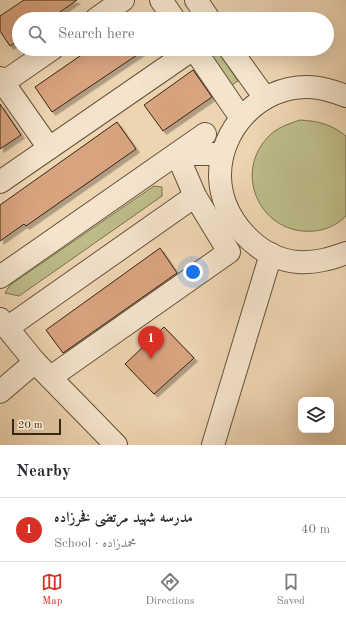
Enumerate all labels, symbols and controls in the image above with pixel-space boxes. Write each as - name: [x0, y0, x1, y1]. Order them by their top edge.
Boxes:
- search box: [12, 12, 334, 56]
- icon: search: [26, 23, 48, 45]
- text: Search here: [58, 27, 135, 42]
- your location: [183, 262, 203, 282]
- pin: 1: [138, 326, 164, 359]
- map controls: [298, 397, 334, 433]
- button: layers: [298, 397, 334, 433]
- scale bar: [12, 417, 61, 436]
- text: 20 m: [18, 420, 43, 431]
- text: Nearby: [16, 463, 71, 480]
- text: مدرسه شهید مرتضی فخرزاده: [54, 511, 193, 526]
- text: 1: [25, 523, 33, 536]
- text: 40 m: [301, 523, 330, 536]
- text: School · محمدزاده: [54, 537, 136, 550]
- tab: Map: [41, 571, 63, 609]
- tab: Directions: [146, 571, 194, 609]
- tab: Saved: [277, 571, 305, 609]

